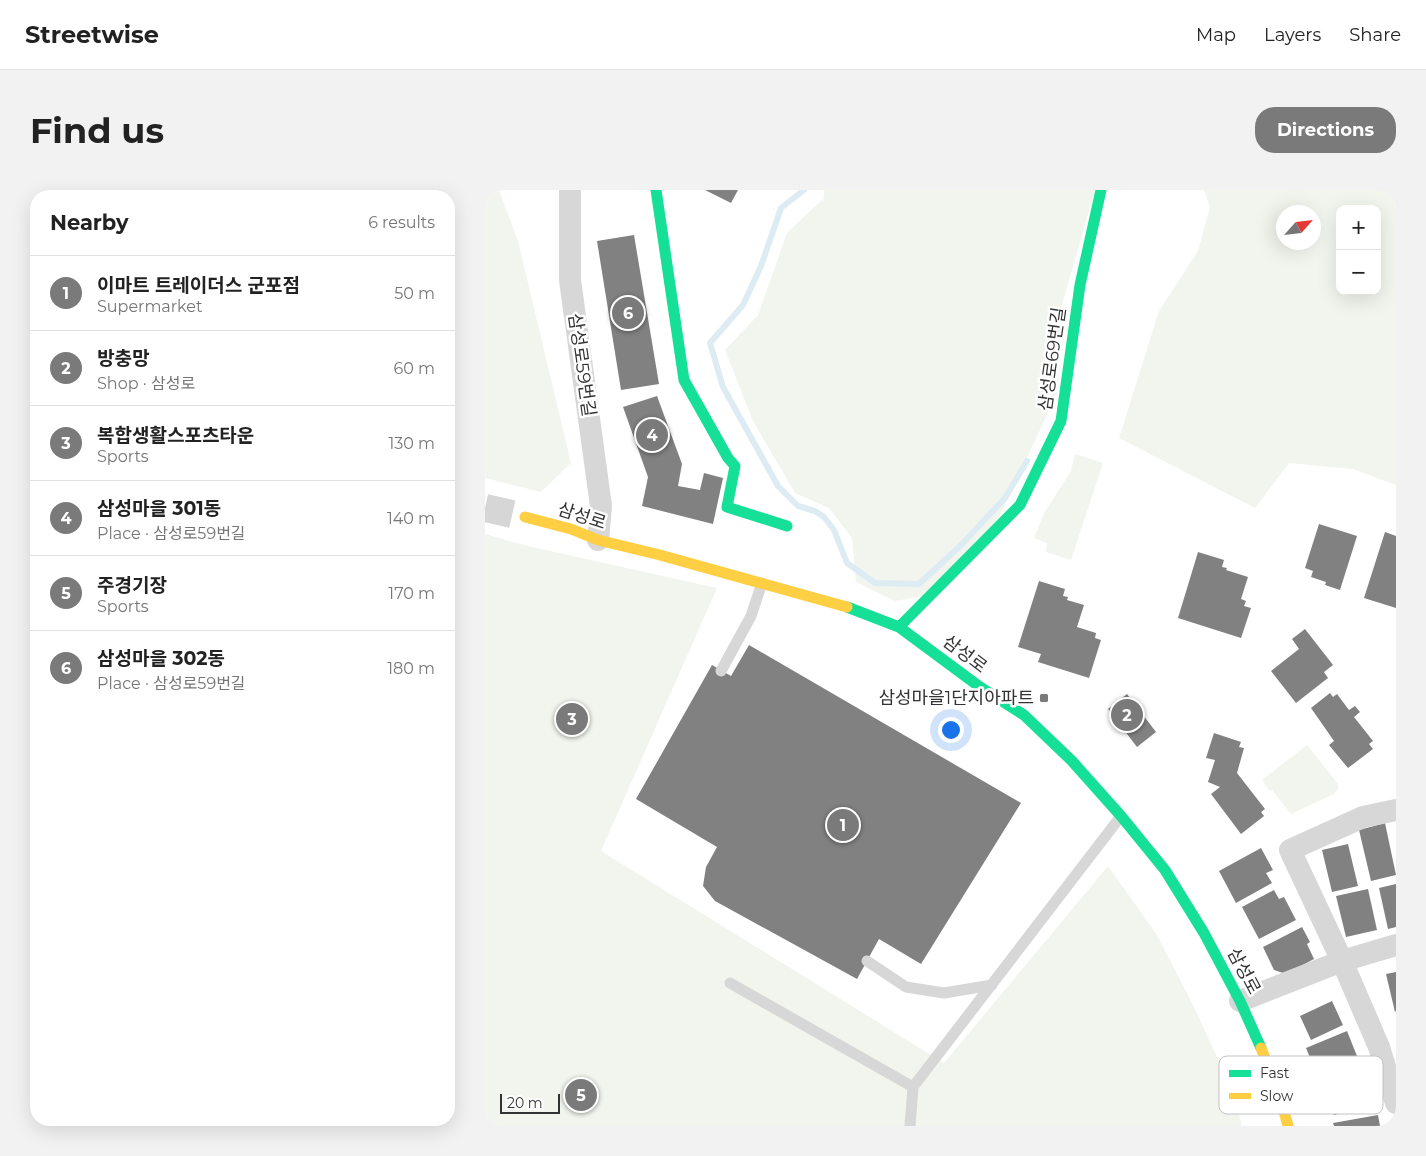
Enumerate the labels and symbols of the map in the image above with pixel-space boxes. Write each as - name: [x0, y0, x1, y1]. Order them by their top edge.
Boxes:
- north arrow: [1276, 205, 1321, 250]
- pin: 6: [612, 294, 644, 332]
- street label: 삼성로69번길: [1034, 306, 1070, 412]
- street label: 삼성로59번길: [564, 312, 600, 418]
- pin: 4: [636, 416, 668, 454]
- street label: 삼성로: [555, 498, 609, 534]
- street label: 삼성로: [939, 630, 991, 678]
- place label: 삼성마을1단지아파트: [878, 687, 1034, 709]
- marker: 삼성마을1단지아파트: [1038, 692, 1050, 704]
- pin: 2: [1111, 696, 1143, 734]
- pin: 3: [556, 700, 588, 738]
- your location: [938, 717, 964, 743]
- pin: 1: [827, 806, 859, 844]
- street label: 삼성로: [1223, 944, 1265, 998]
- legend: [1219, 1056, 1383, 1114]
- text: Fast: [1260, 1064, 1290, 1082]
- pin: 5: [565, 1076, 597, 1114]
- text: Slow: [1260, 1087, 1294, 1105]
- scale bar: [500, 1091, 560, 1114]

